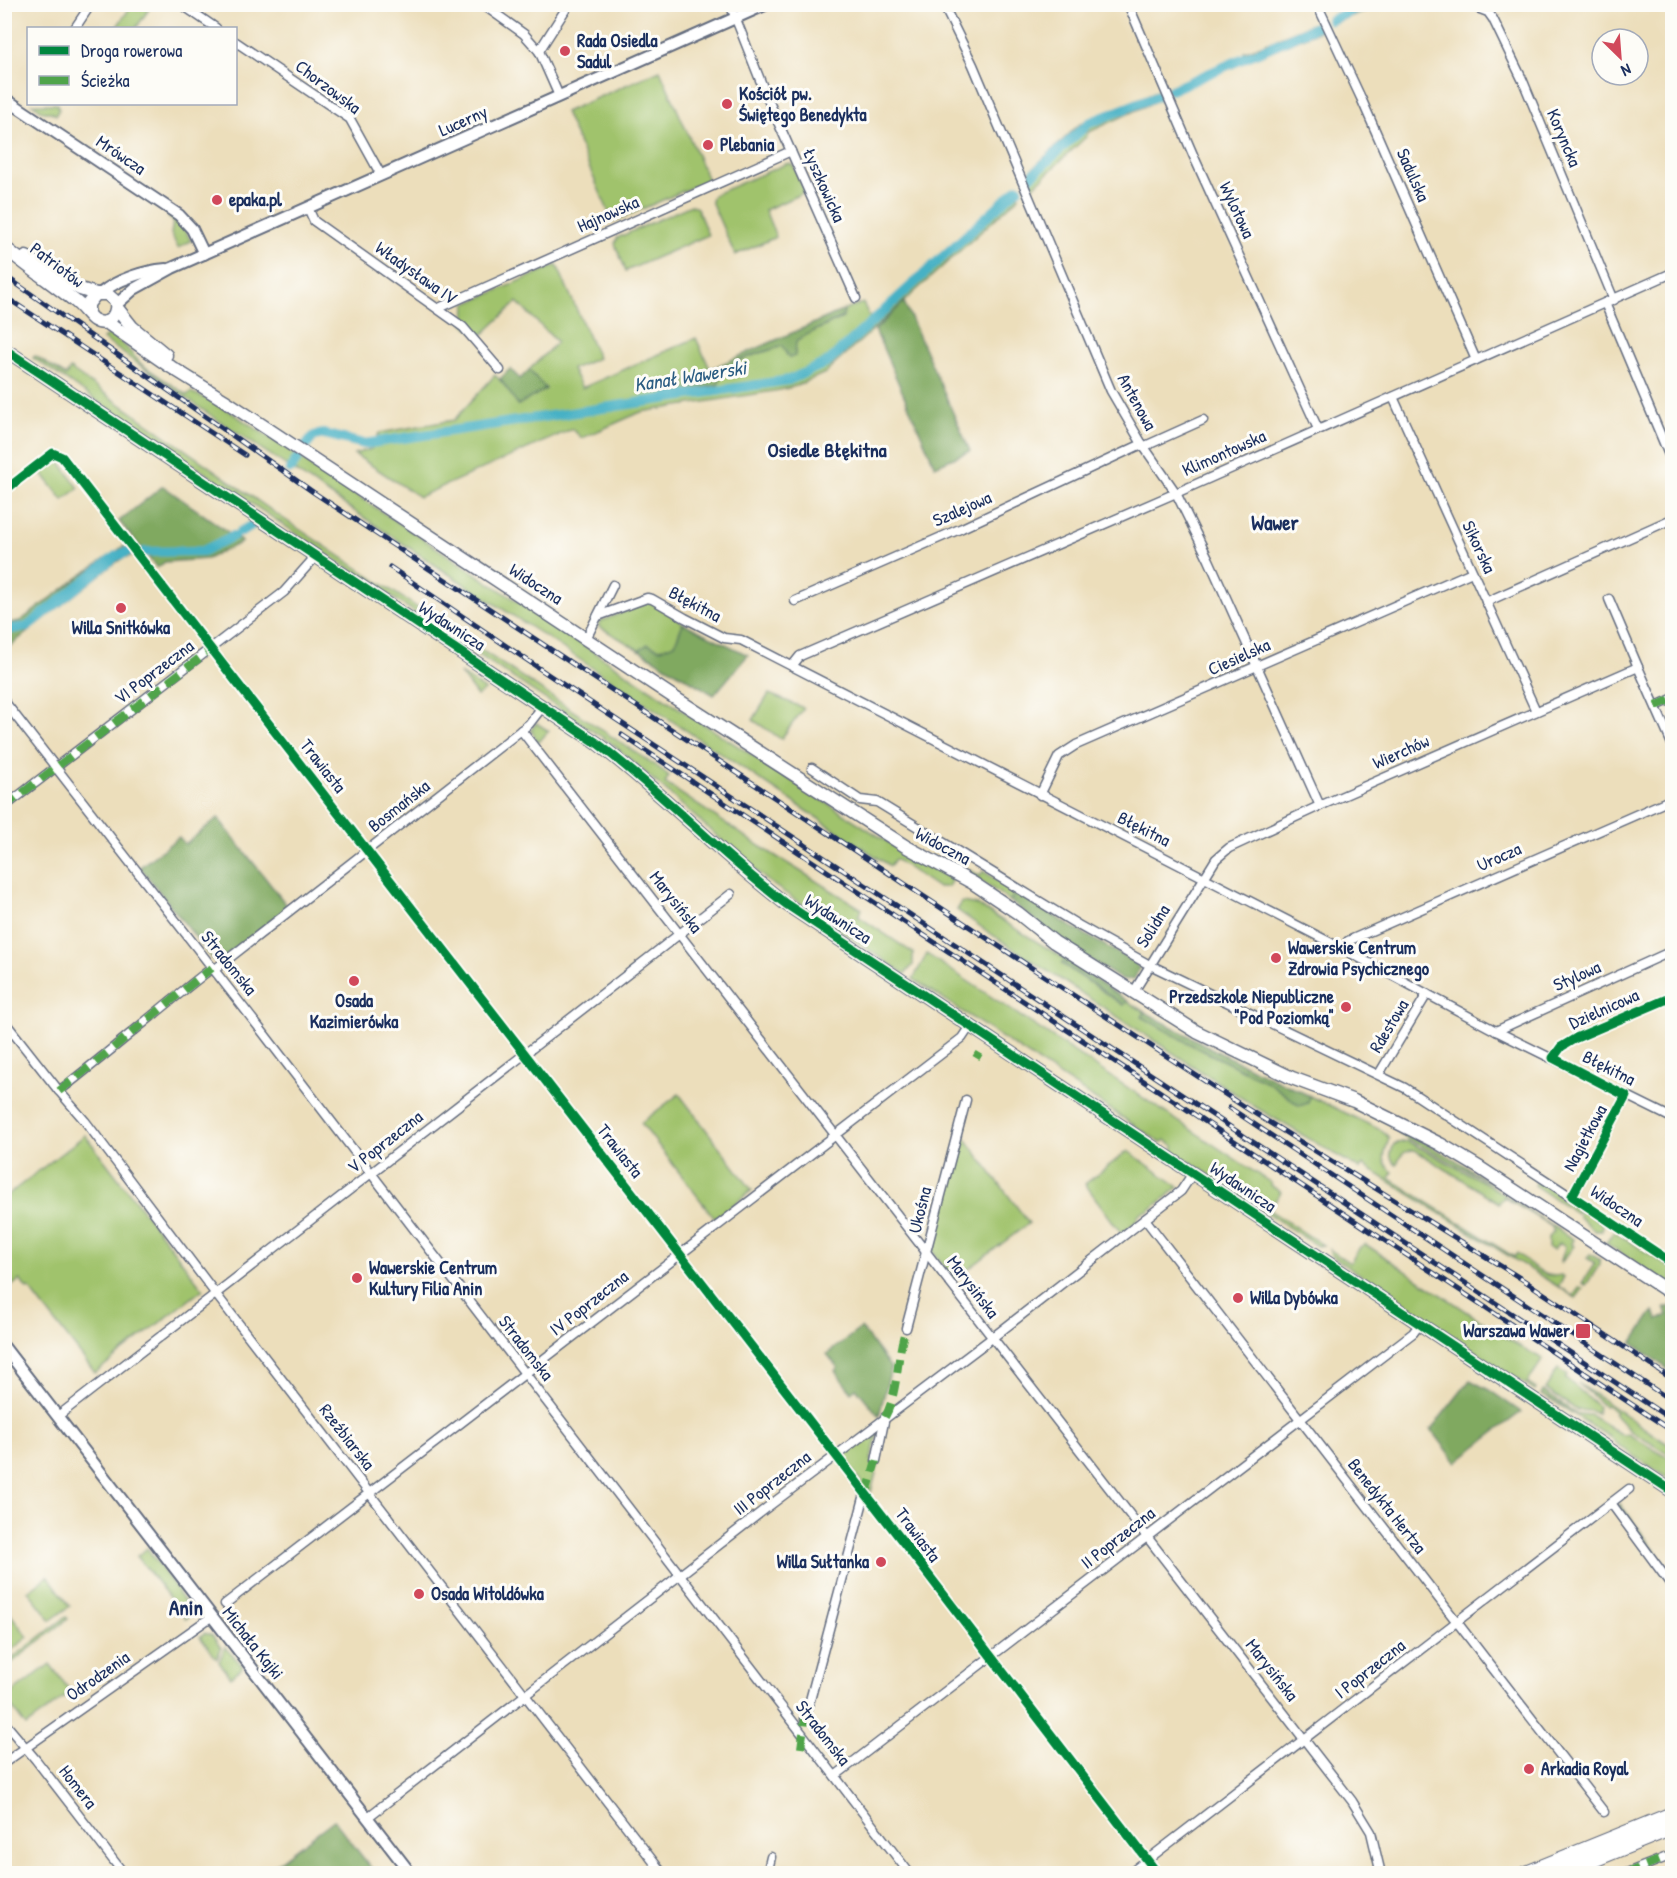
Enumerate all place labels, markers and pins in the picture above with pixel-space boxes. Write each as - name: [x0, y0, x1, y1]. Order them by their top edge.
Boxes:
- place label: Rada Osiedla Sadul: [577, 28, 658, 74]
- marker: Rada Osiedla Sadul: [558, 44, 572, 58]
- place label: Kościół pw. Świętego Benedykta: [739, 81, 867, 128]
- marker: Kościół pw. Świętego Benedykta: [720, 97, 734, 111]
- place label: Plebania: [720, 132, 775, 157]
- marker: Plebania: [701, 138, 715, 152]
- place label: epaka.pl: [229, 187, 283, 213]
- marker: epaka.pl: [210, 193, 224, 207]
- marker: Willa Snitkówka: [114, 601, 128, 615]
- place label: Willa Snitkówka: [72, 615, 171, 640]
- place label: Wawerskie Centrum Zdrowia Psychicznego: [1288, 935, 1430, 982]
- marker: Wawerskie Centrum Zdrowia Psychicznego: [1269, 951, 1283, 965]
- marker: Osada Kazimierówka: [347, 974, 361, 988]
- place label: Przedszkole Niepubliczne "Pod Poziomką": [1169, 984, 1335, 1030]
- place label: Osada Kazimierówka: [310, 988, 399, 1034]
- marker: Przedszkole Niepubliczne "Pod Poziomką": [1339, 1000, 1353, 1014]
- place label: Wawerskie Centrum Kultury Filia Anin: [369, 1255, 497, 1302]
- marker: Wawerskie Centrum Kultury Filia Anin: [350, 1271, 364, 1285]
- place label: Willa Dybówka: [1250, 1285, 1339, 1311]
- marker: Willa Dybówka: [1231, 1291, 1245, 1305]
- place label: Warszawa Wawer: [1463, 1318, 1570, 1343]
- marker: Warszawa Wawer: [1574, 1322, 1592, 1340]
- place label: Willa Sułtanka: [777, 1549, 870, 1574]
- marker: Willa Sułtanka: [874, 1555, 888, 1569]
- place label: Osada Witoldówka: [431, 1581, 545, 1606]
- marker: Osada Witoldówka: [412, 1587, 426, 1601]
- place label: Arkadia Royal: [1541, 1756, 1630, 1782]
- marker: Arkadia Royal: [1522, 1762, 1536, 1776]

